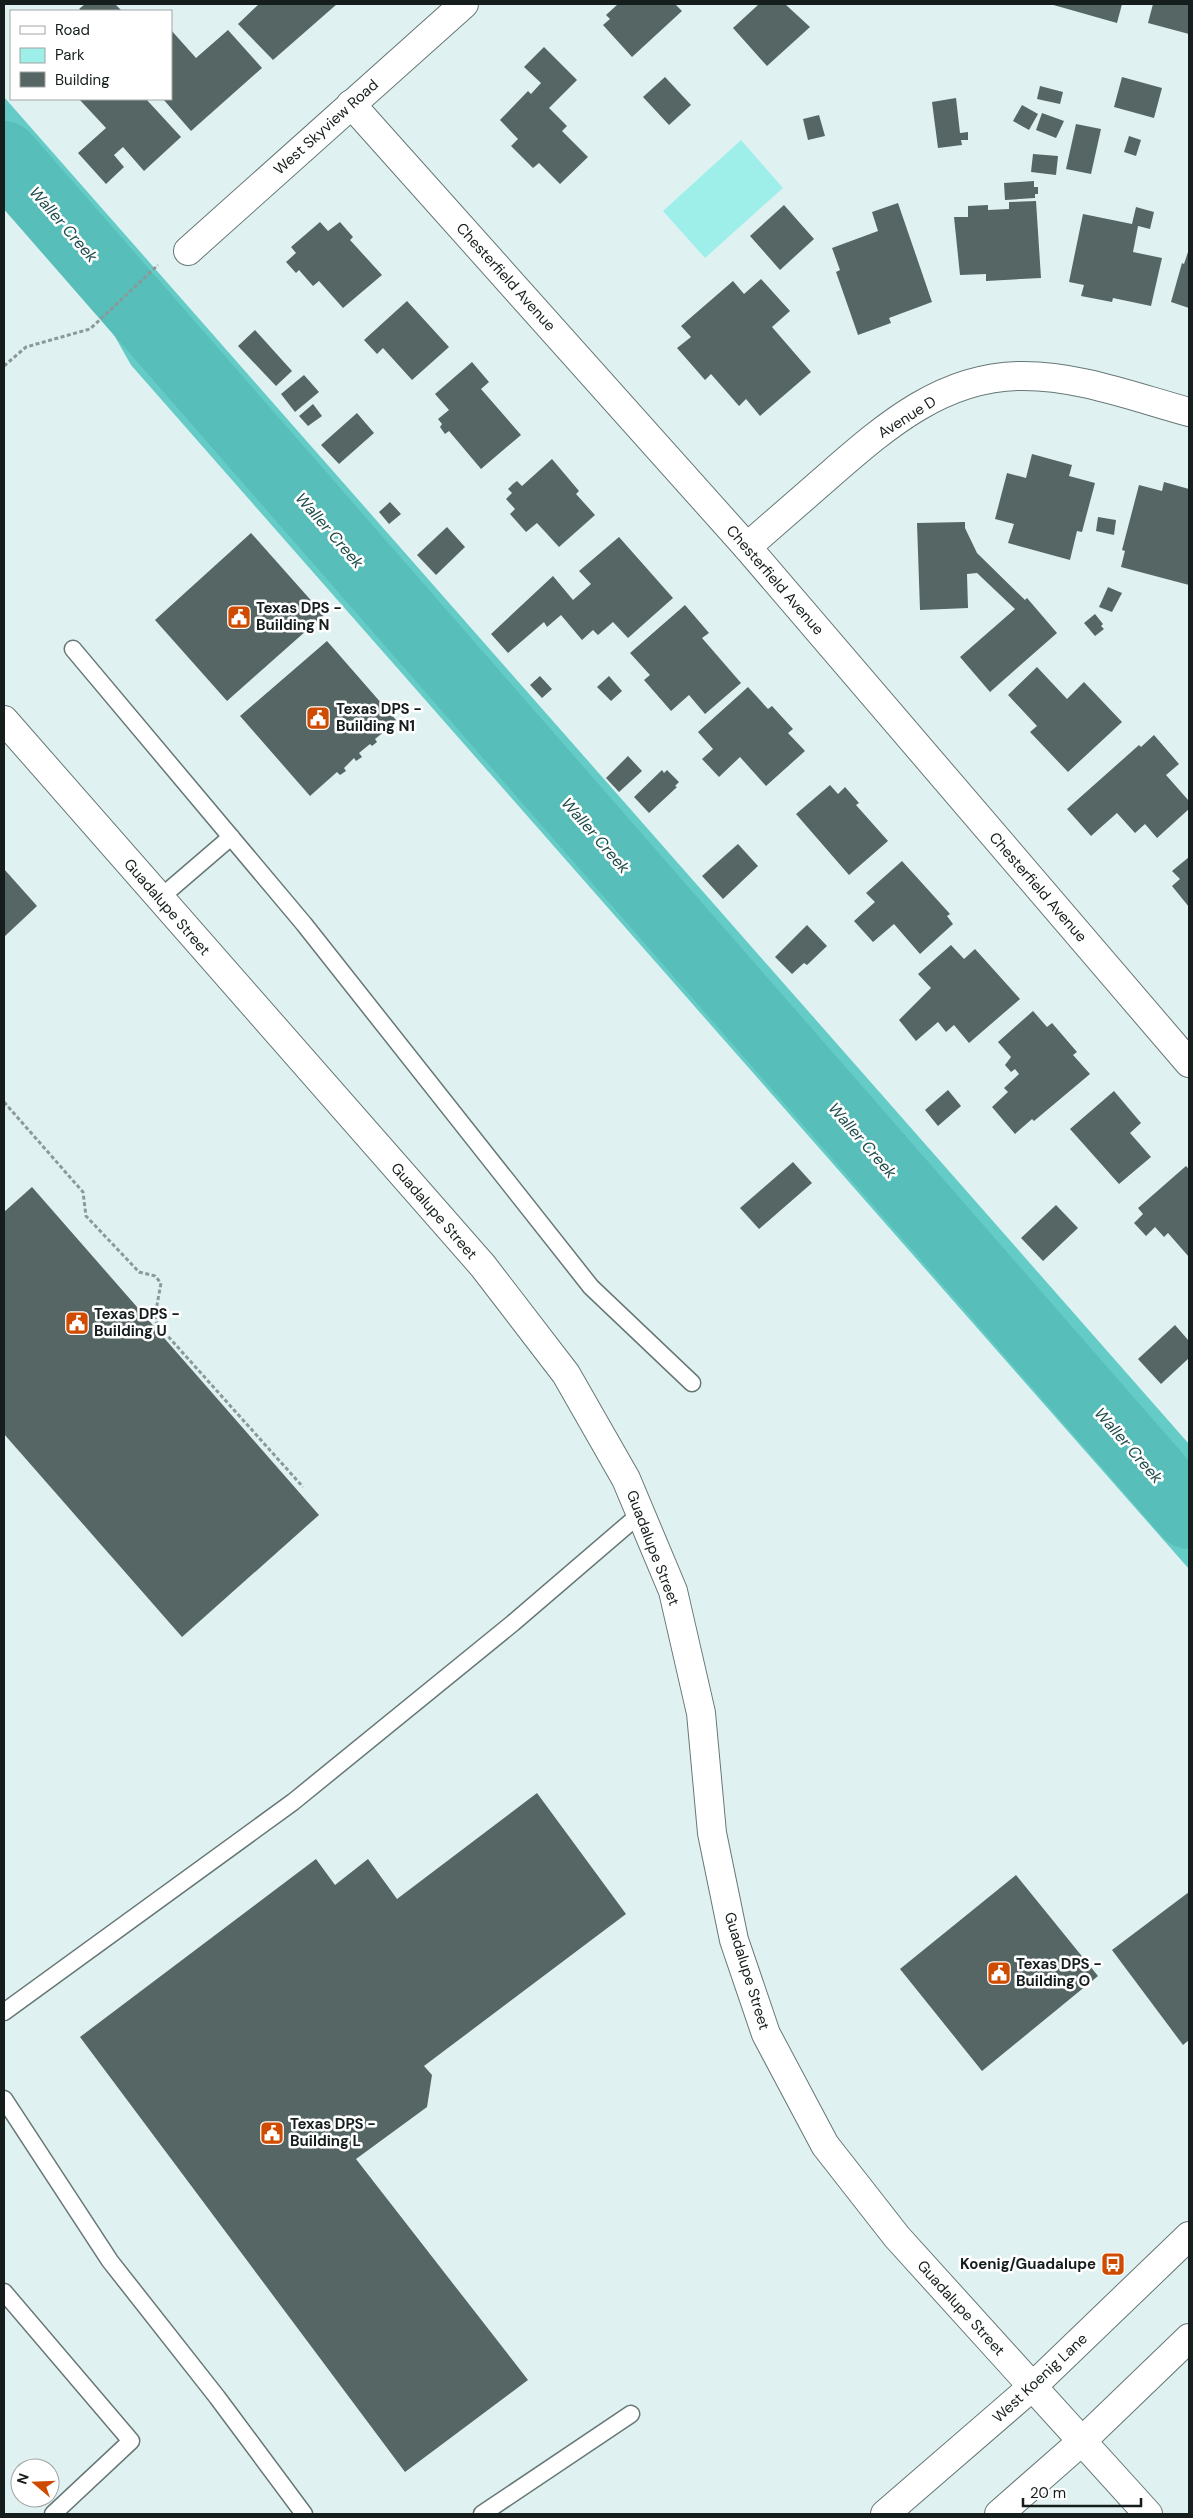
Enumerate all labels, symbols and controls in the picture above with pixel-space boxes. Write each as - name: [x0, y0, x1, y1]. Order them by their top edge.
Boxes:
- legend: [10, 10, 172, 100]
- text: Road: [55, 20, 90, 40]
- text: Park: [55, 45, 85, 65]
- text: Building: [55, 70, 110, 90]
- street label: West Skyview Road: [270, 75, 382, 179]
- water label: Waller Creek: [25, 182, 103, 267]
- street label: Chesterfield Avenue: [452, 218, 560, 336]
- street label: Avenue D: [874, 391, 940, 443]
- water label: Waller Creek: [291, 488, 369, 573]
- street label: Chesterfield Avenue: [722, 521, 828, 639]
- place label: Texas DPS - Building N: [256, 598, 342, 635]
- public building icon: Texas DPS - Building N: [226, 604, 252, 630]
- place label: Texas DPS - Building N1: [336, 699, 422, 736]
- public building icon: Texas DPS - Building N1: [305, 705, 331, 731]
- water label: Waller Creek: [557, 793, 635, 878]
- street label: Chesterfield Avenue: [985, 828, 1091, 946]
- street label: Guadalupe Street: [119, 854, 215, 960]
- water label: Waller Creek: [824, 1098, 902, 1183]
- street label: Guadalupe Street: [386, 1158, 482, 1264]
- place label: Texas DPS - Building U: [94, 1304, 180, 1341]
- public building icon: Texas DPS - Building U: [64, 1310, 90, 1336]
- water label: Waller Creek: [1090, 1403, 1168, 1488]
- street label: Guadalupe Street: [622, 1487, 684, 1609]
- street label: Guadalupe Street: [720, 1910, 774, 2032]
- place label: Texas DPS - Building O: [1016, 1954, 1102, 1991]
- public building icon: Texas DPS - Building O: [986, 1960, 1012, 1986]
- place label: Texas DPS - Building L: [290, 2114, 376, 2151]
- public building icon: Texas DPS - Building L: [259, 2120, 285, 2146]
- bus stop icon: Koenig/Guadalupe: [1100, 2251, 1126, 2277]
- place label: Koenig/Guadalupe: [960, 2254, 1096, 2274]
- street label: Guadalupe Street: [913, 2256, 1009, 2360]
- street label: West Koenig Lane: [988, 2329, 1092, 2427]
- north arrow: [10, 2458, 60, 2508]
- text: N: [13, 2471, 33, 2487]
- scale bar: [1023, 2476, 1140, 2508]
- text: 20 m: [1030, 2483, 1066, 2503]

